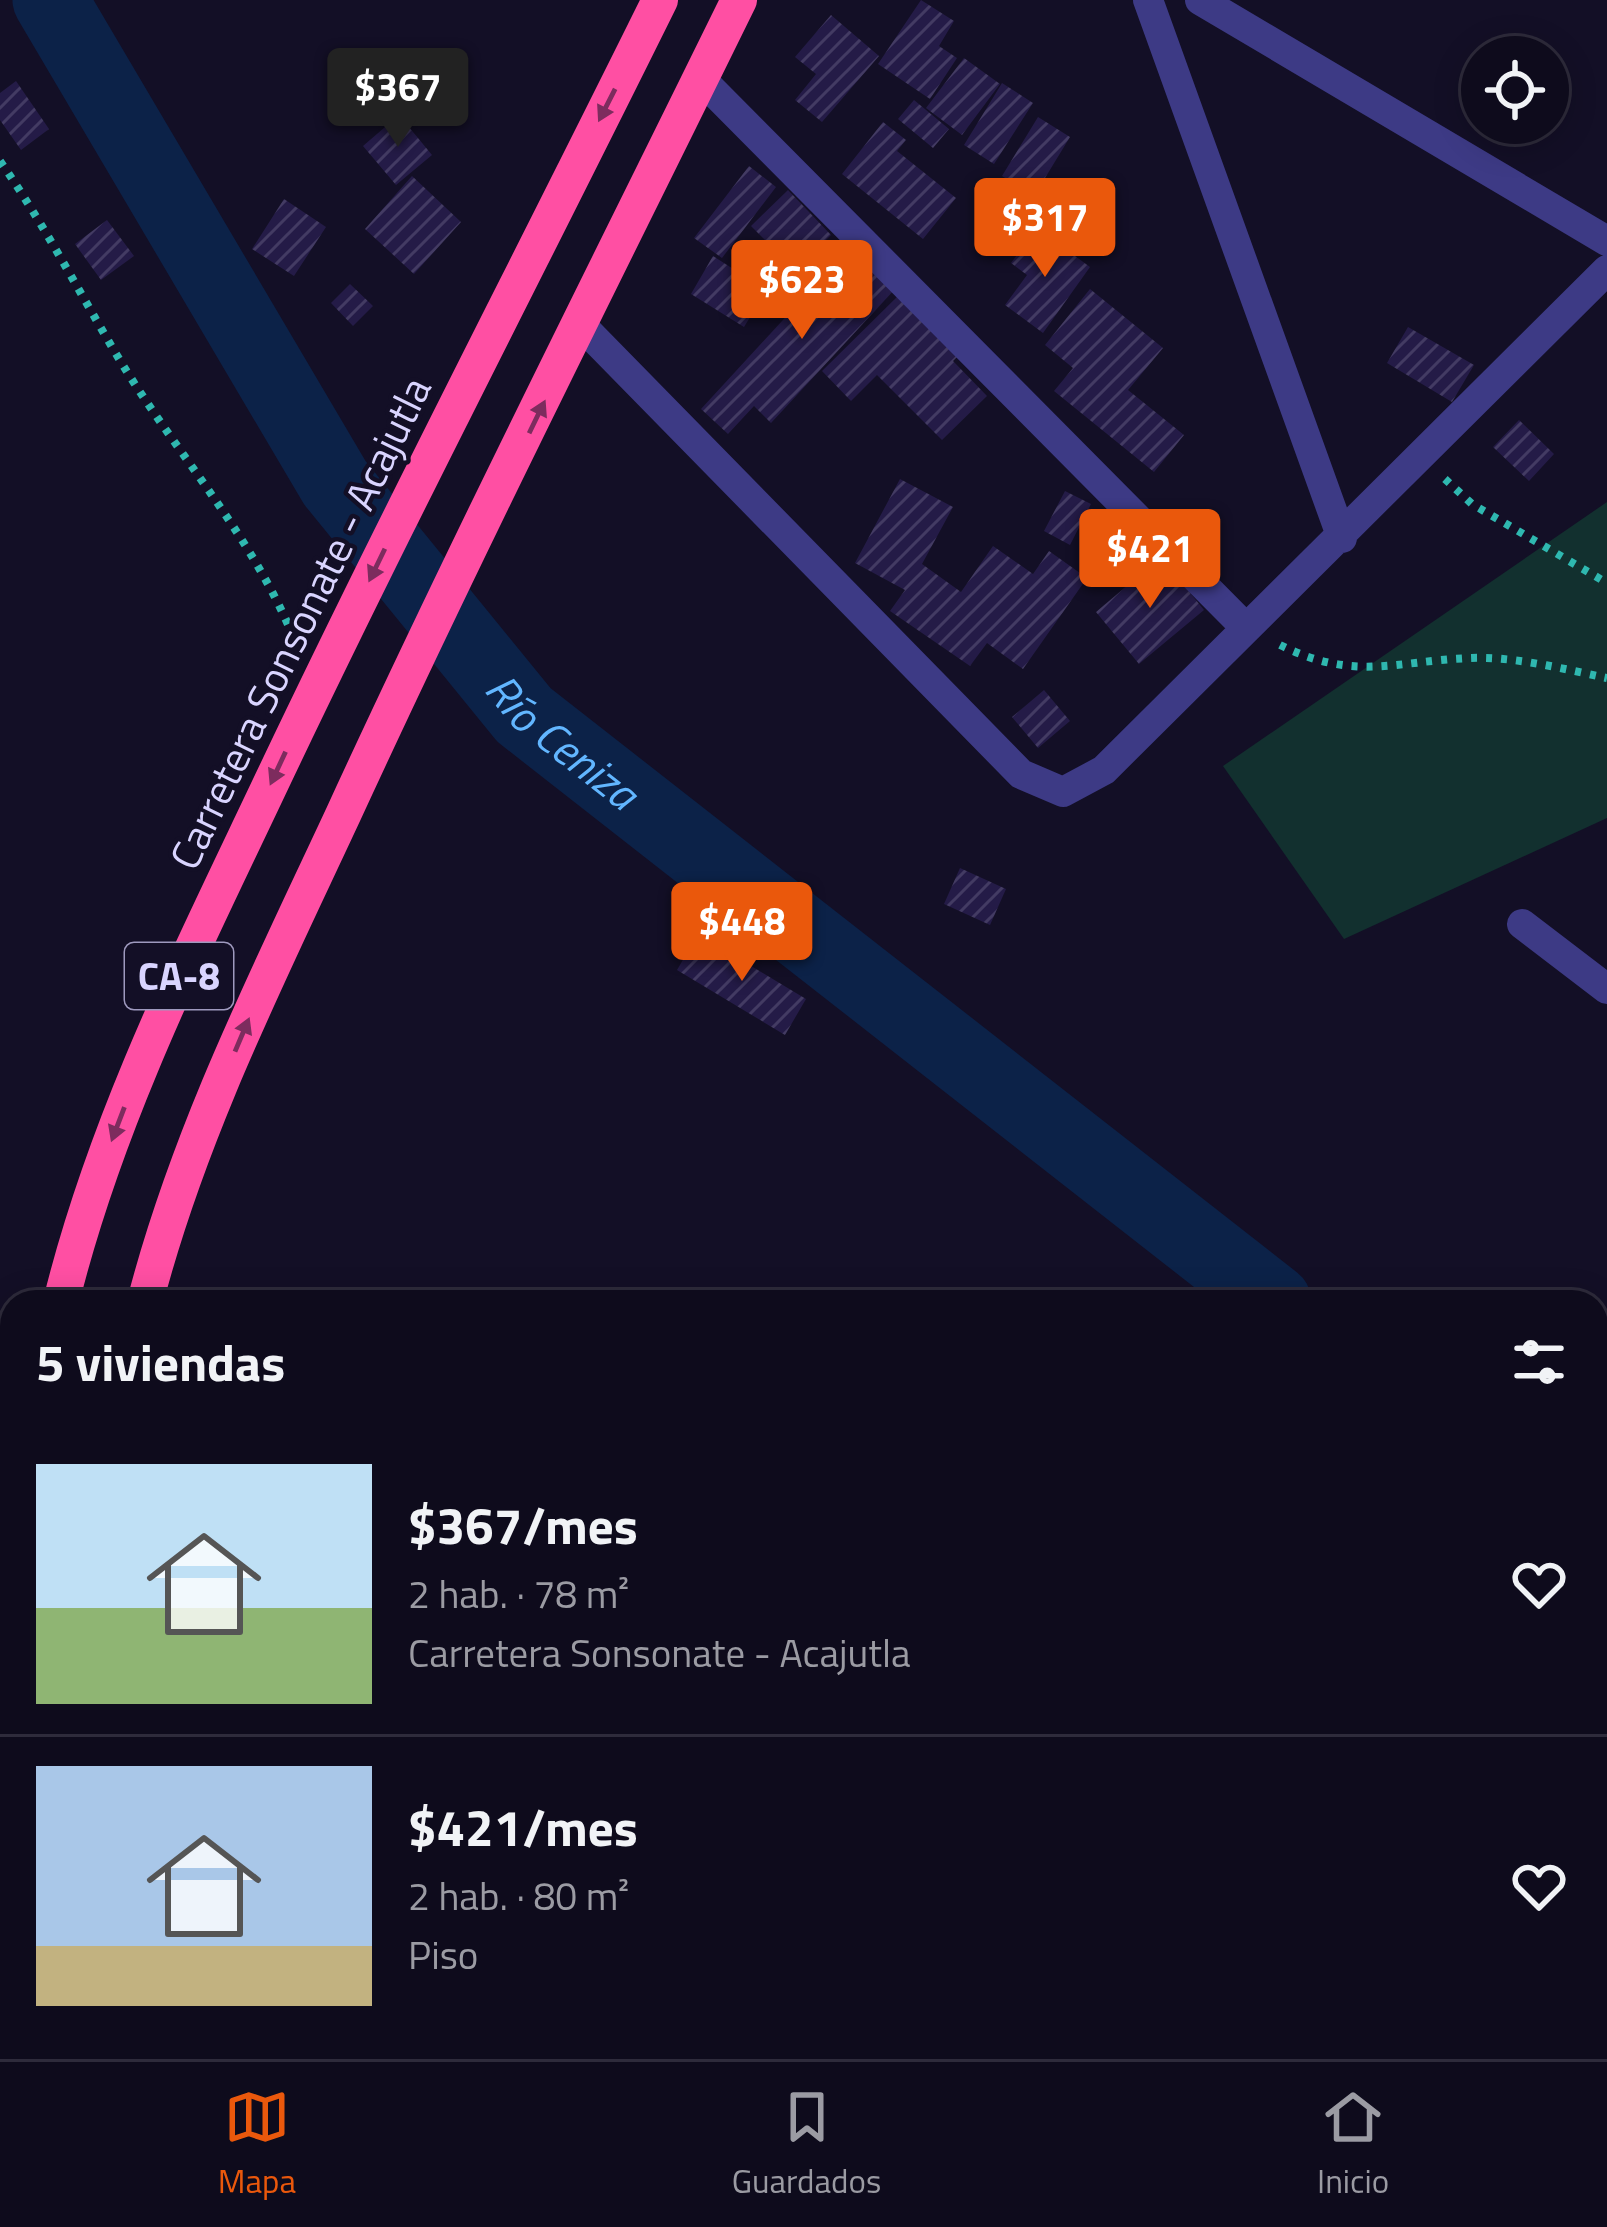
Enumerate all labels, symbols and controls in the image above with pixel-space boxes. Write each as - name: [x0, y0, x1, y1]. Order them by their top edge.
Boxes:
- map controls: [1461, 36, 1569, 144]
- button: locate: [1461, 36, 1569, 144]
- pin: $367: [327, 48, 469, 150]
- text: $367: [354, 57, 442, 116]
- one-way arrow: [598, 87, 618, 122]
- pin: $317: [974, 178, 1116, 280]
- text: $317: [1001, 187, 1089, 246]
- pin: $623: [731, 240, 873, 342]
- text: $623: [758, 249, 846, 308]
- street label: Carretera Sonsonate - Acajutla: [152, 365, 446, 880]
- one-way arrow: [527, 400, 547, 435]
- pin: $421: [1079, 509, 1221, 611]
- text: $421: [1106, 518, 1194, 577]
- one-way arrow: [367, 548, 387, 582]
- water label: Río Ceniza: [470, 658, 656, 827]
- one-way arrow: [268, 751, 288, 786]
- pin: $448: [671, 882, 813, 984]
- text: $448: [698, 891, 786, 950]
- road number: CA-8: [125, 943, 233, 1009]
- one-way arrow: [233, 1017, 253, 1052]
- one-way arrow: [108, 1106, 127, 1142]
- text: 5 viviendas: [36, 1323, 285, 1401]
- icon: filters: [1506, 1329, 1572, 1395]
- text: $367/mes: [408, 1486, 638, 1564]
- icon: home: [132, 1512, 276, 1656]
- icon: heart: [1506, 1551, 1572, 1617]
- text: 2 hab. · 78 m²: [408, 1564, 629, 1623]
- text: Carretera Sonsonate - Acajutla: [408, 1623, 910, 1682]
- text: $421/mes: [408, 1788, 638, 1866]
- icon: home: [132, 1814, 276, 1958]
- icon: heart: [1506, 1853, 1572, 1919]
- text: 2 hab. · 80 m²: [408, 1866, 629, 1925]
- text: Piso: [408, 1925, 478, 1984]
- tab: Mapa: [218, 2084, 296, 2206]
- tab: Guardados: [732, 2084, 881, 2206]
- tab: Inicio: [1317, 2084, 1389, 2206]

